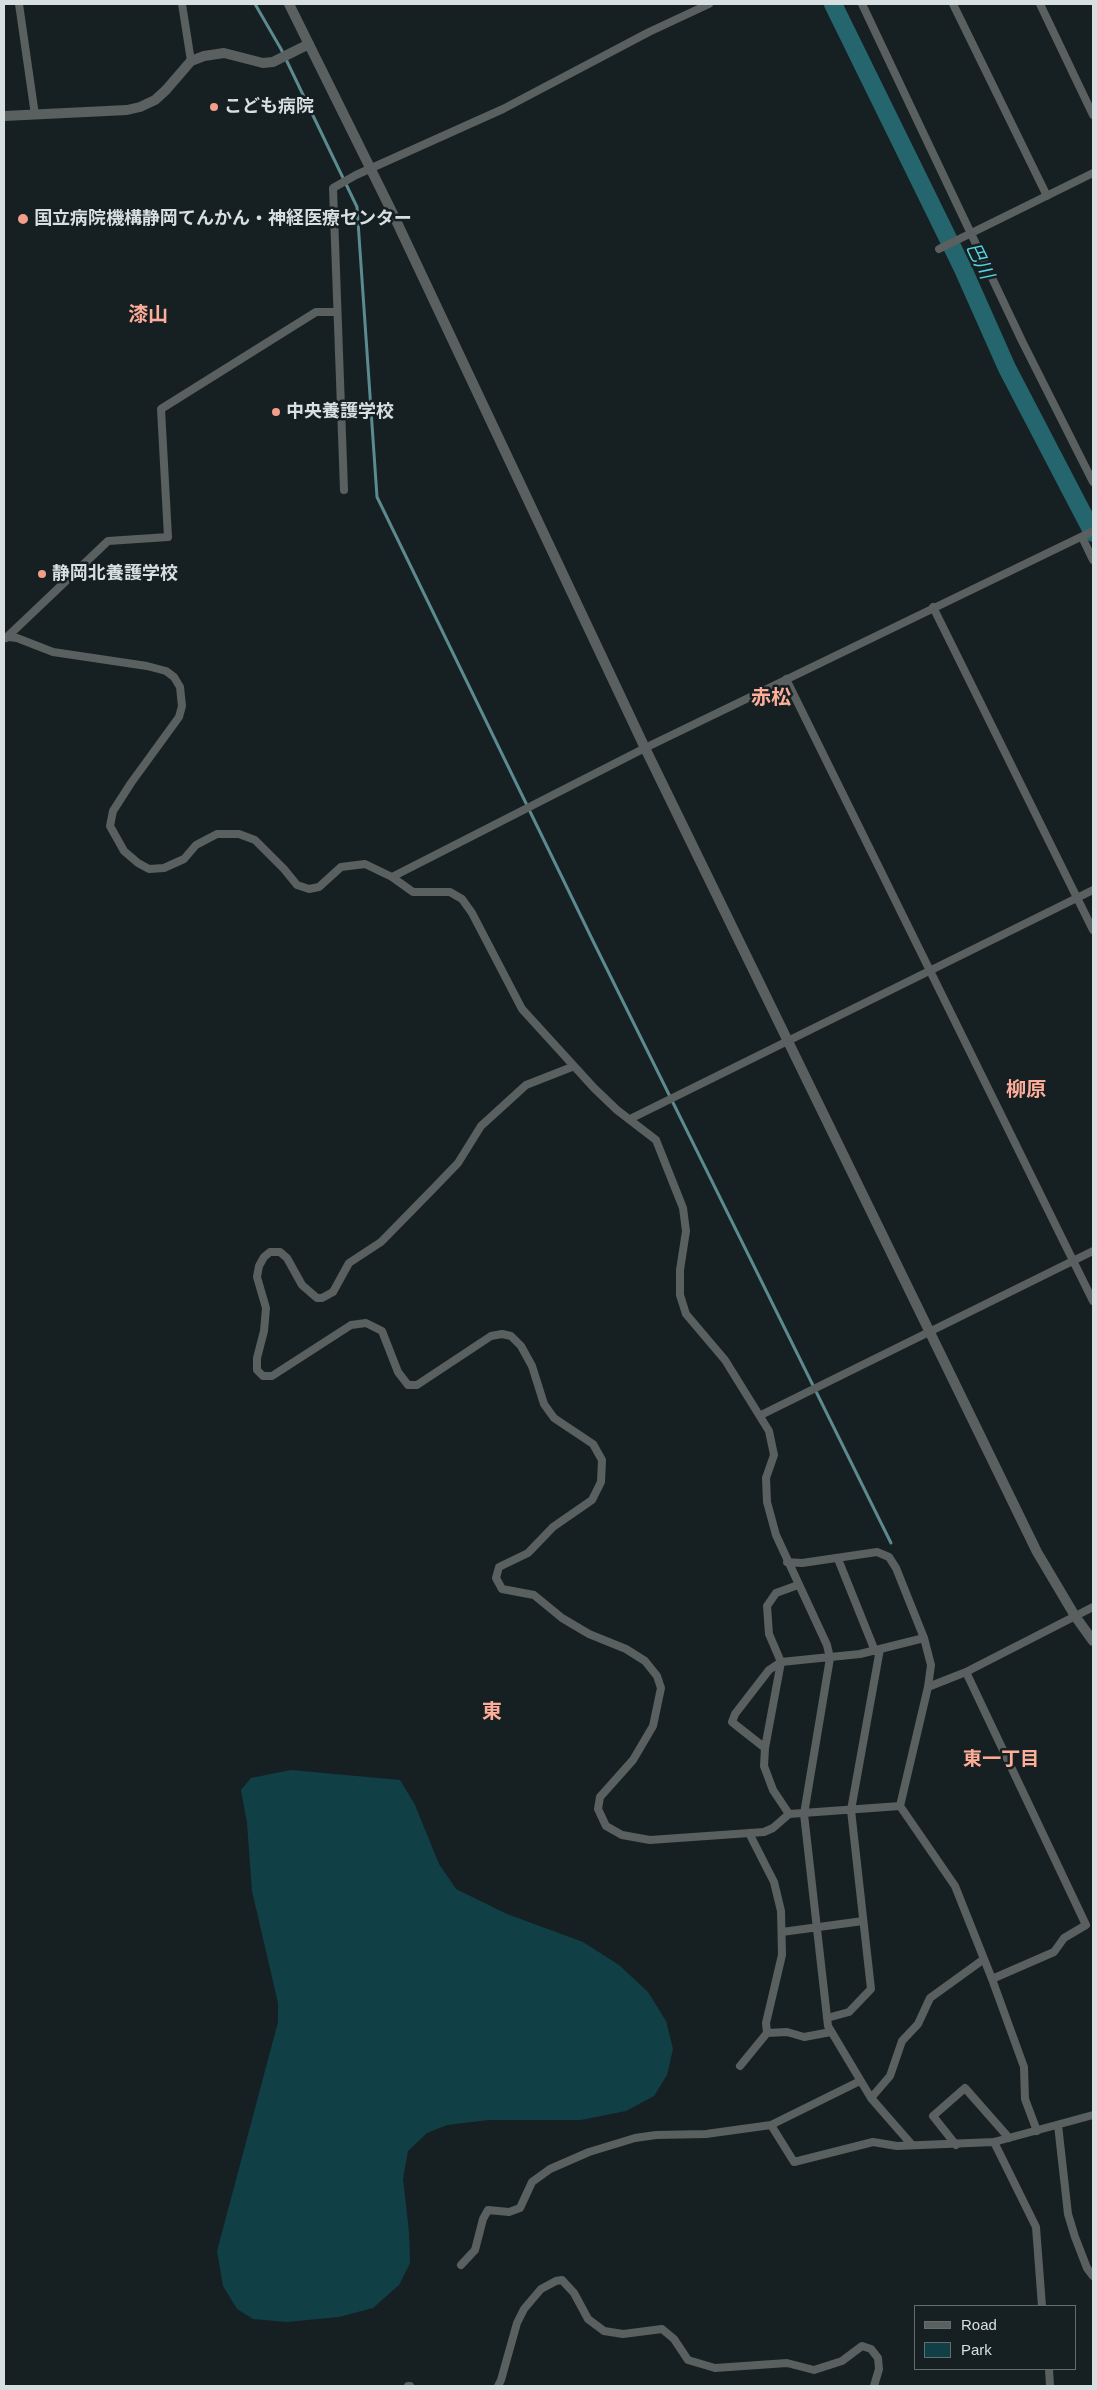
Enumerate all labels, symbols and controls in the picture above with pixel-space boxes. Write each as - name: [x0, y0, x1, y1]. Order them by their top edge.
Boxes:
- place label: こども病院: [224, 96, 314, 118]
- marker: こども病院: [208, 101, 220, 113]
- place label: 国立病院機構静岡てんかん・神経医療センター: [34, 208, 412, 230]
- marker: 国立病院機構静岡てんかん・神経医療センター: [16, 212, 30, 226]
- water label: 巴川: [960, 239, 998, 283]
- district label: 漆山: [128, 303, 168, 327]
- place label: 中央養護学校: [286, 401, 394, 423]
- marker: 中央養護学校: [270, 406, 282, 418]
- place label: 静岡北養護学校: [52, 563, 178, 585]
- marker: 静岡北養護学校: [36, 568, 48, 580]
- district label: 赤松: [751, 686, 791, 710]
- district label: 柳原: [1006, 1078, 1046, 1102]
- district label: 東: [482, 1700, 502, 1724]
- district label: 東一丁目: [963, 1749, 1039, 1771]
- legend: [914, 2305, 1077, 2370]
- text: Road: [961, 2316, 997, 2333]
- text: Park: [961, 2341, 992, 2358]

